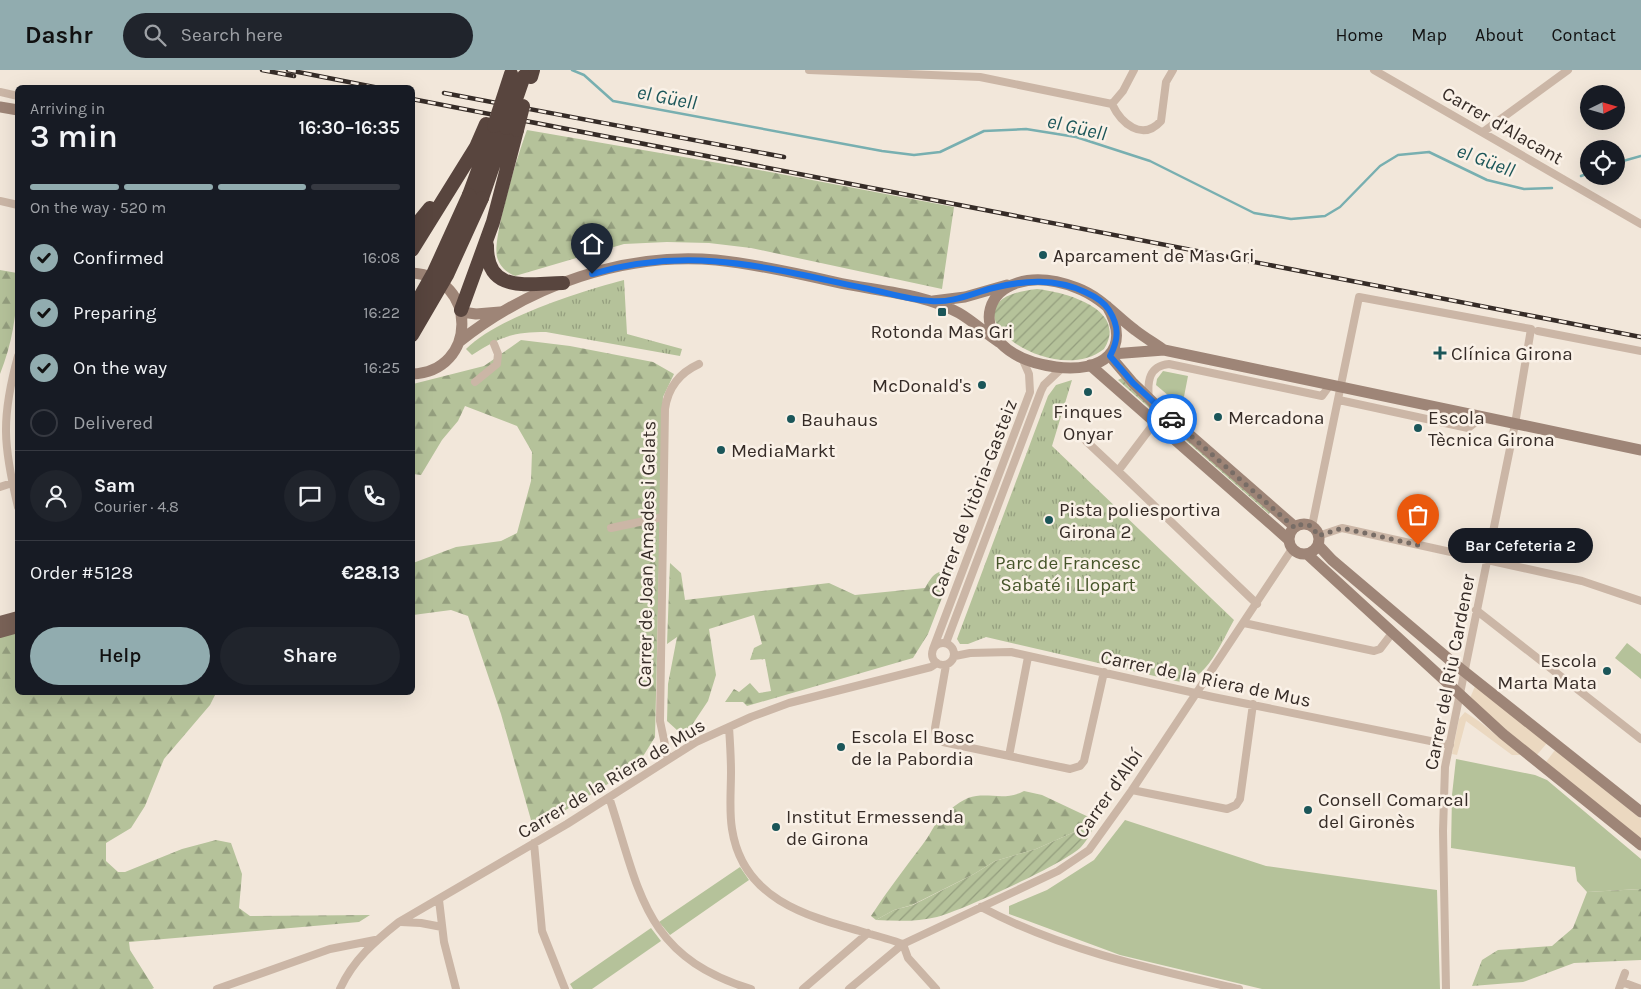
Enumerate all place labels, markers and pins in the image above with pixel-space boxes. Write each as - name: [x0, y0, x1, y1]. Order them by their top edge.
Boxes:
- pin: [571, 223, 613, 274]
- place label: Aparcament de Mas Gri: [1053, 245, 1255, 267]
- marker: Aparcament de Mas Gri: [1037, 249, 1049, 261]
- marker: Rotonda Mas Gri: [936, 306, 948, 318]
- place label: Rotonda Mas Gri: [870, 321, 1014, 343]
- place label: Clínica Girona: [1451, 343, 1573, 365]
- marker: Clínica Girona: [1433, 346, 1447, 360]
- place label: McDonald's: [872, 375, 972, 397]
- marker: McDonald's: [976, 379, 988, 391]
- marker: Finques Onyar: [1082, 386, 1094, 398]
- place label: Finques Onyar: [1053, 401, 1123, 445]
- place label: Mercadona: [1228, 407, 1325, 429]
- place label: Escola Tècnica Girona: [1428, 407, 1555, 451]
- place label: Bauhaus: [801, 409, 878, 431]
- marker: Mercadona: [1212, 411, 1224, 423]
- marker: Bauhaus: [785, 413, 797, 425]
- marker: Escola Tècnica Girona: [1412, 422, 1424, 434]
- place label: MediaMarkt: [731, 440, 836, 462]
- marker: MediaMarkt: [715, 444, 727, 456]
- pin: [1397, 494, 1439, 545]
- place label: Pista poliesportiva Girona 2: [1059, 499, 1221, 543]
- marker: Pista poliesportiva Girona 2: [1043, 514, 1055, 526]
- callout: Bar Cefeteria 2: [1448, 528, 1593, 562]
- place label: Escola Marta Mata: [1497, 650, 1597, 694]
- marker: Escola Marta Mata: [1601, 665, 1613, 677]
- place label: Escola El Bosc de la Pabordia: [851, 726, 975, 770]
- marker: Escola El Bosc de la Pabordia: [835, 741, 847, 753]
- place label: Consell Comarcal del Gironès: [1318, 789, 1469, 833]
- marker: Consell Comarcal del Gironès: [1302, 804, 1314, 816]
- place label: Institut Ermessenda de Girona: [786, 806, 964, 850]
- marker: Institut Ermessenda de Girona: [770, 821, 782, 833]

